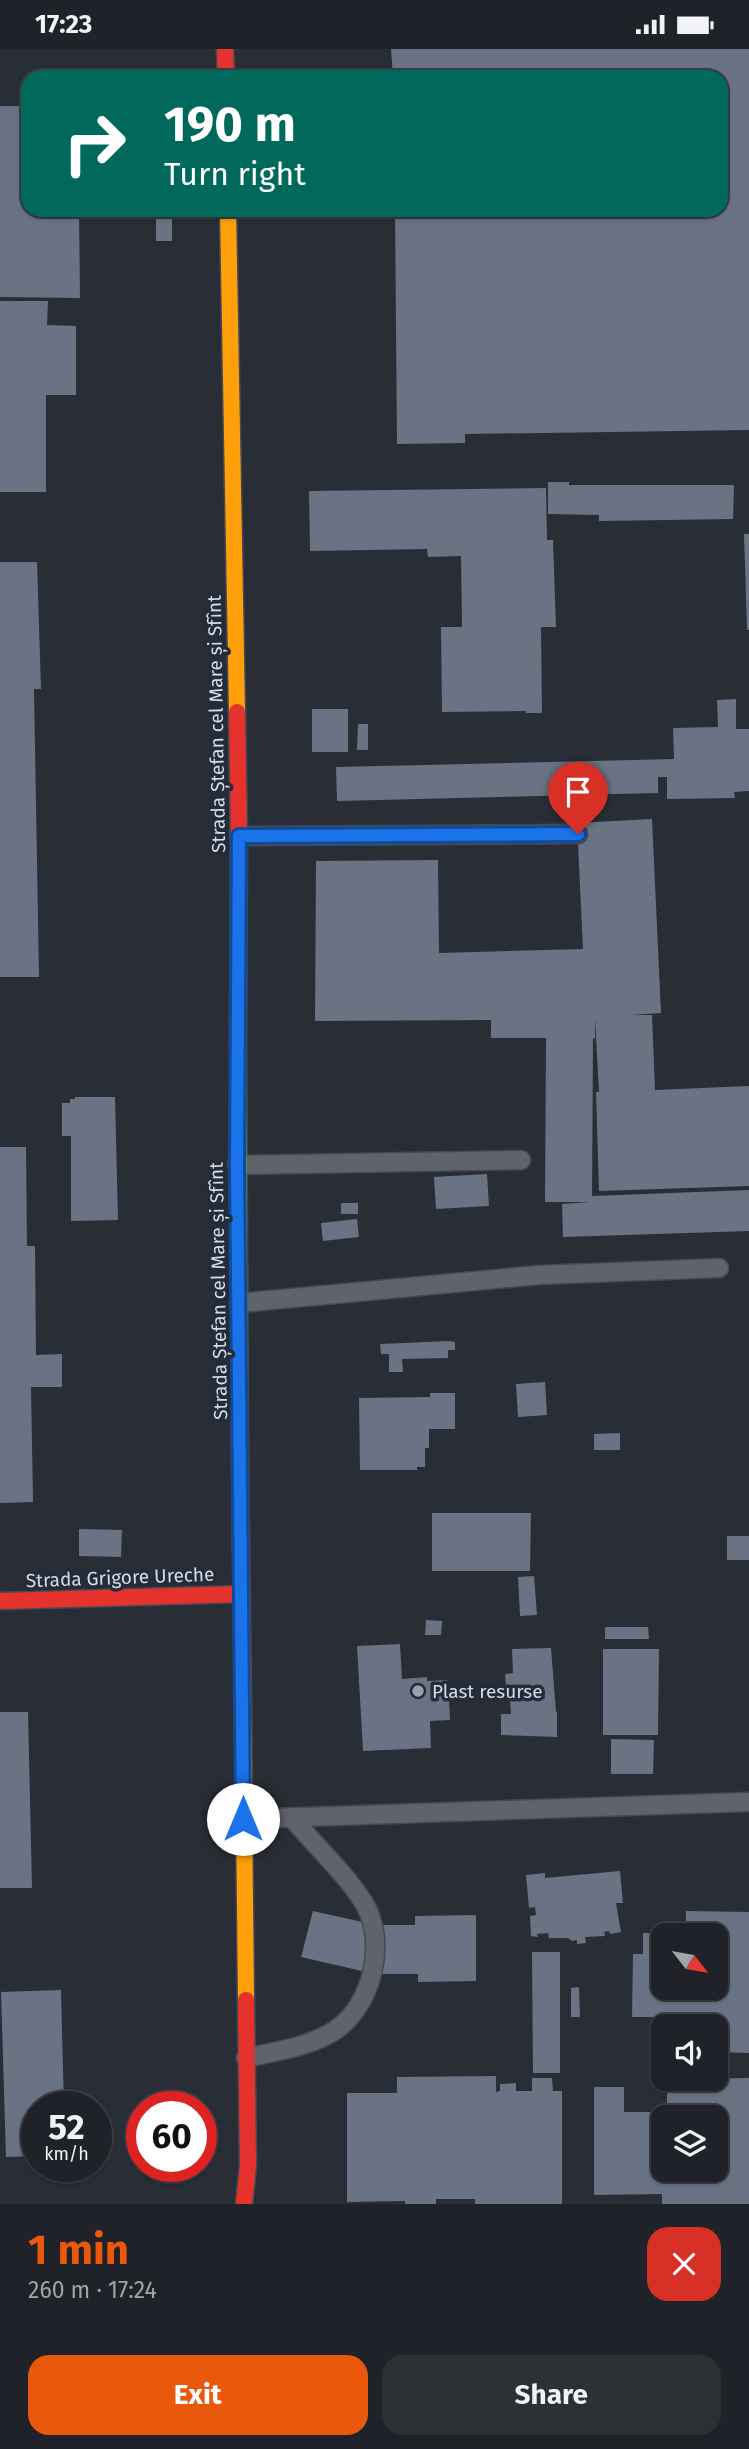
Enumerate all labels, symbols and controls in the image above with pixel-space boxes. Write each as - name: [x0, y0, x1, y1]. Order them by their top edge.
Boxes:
- text: 17:23: [35, 9, 92, 40]
- text: 190 m: [164, 95, 296, 154]
- icon: right: [49, 98, 140, 189]
- text: Turn right: [164, 155, 306, 193]
- street label: Strada Ștefan cel Mare și Sfînt: [203, 595, 231, 853]
- pin: [548, 762, 608, 834]
- icon: arrive: [559, 773, 597, 811]
- street label: Strada Ștefan cel Mare și Sfînt: [205, 1162, 233, 1420]
- street label: Strada Grigore Ureche: [25, 1563, 215, 1592]
- place label: Plast resurse: [432, 1680, 543, 1703]
- marker: Plast resurse: [410, 1683, 426, 1699]
- position arrow: [206, 1782, 280, 1856]
- north arrow: [651, 1923, 728, 2000]
- map controls: [651, 1923, 728, 2182]
- button: sound: [651, 2014, 728, 2091]
- speed limit sign: 60: [126, 2091, 217, 2182]
- button: layers: [651, 2105, 728, 2182]
- text: 52: [48, 2106, 85, 2148]
- text: km/h: [44, 2143, 89, 2165]
- text: 1 min: [28, 2225, 129, 2275]
- button: close: [647, 2227, 721, 2301]
- text: 260 m · 17:24: [28, 2276, 157, 2304]
- button: Exit: [28, 2355, 368, 2435]
- button: Share: [382, 2355, 721, 2435]

